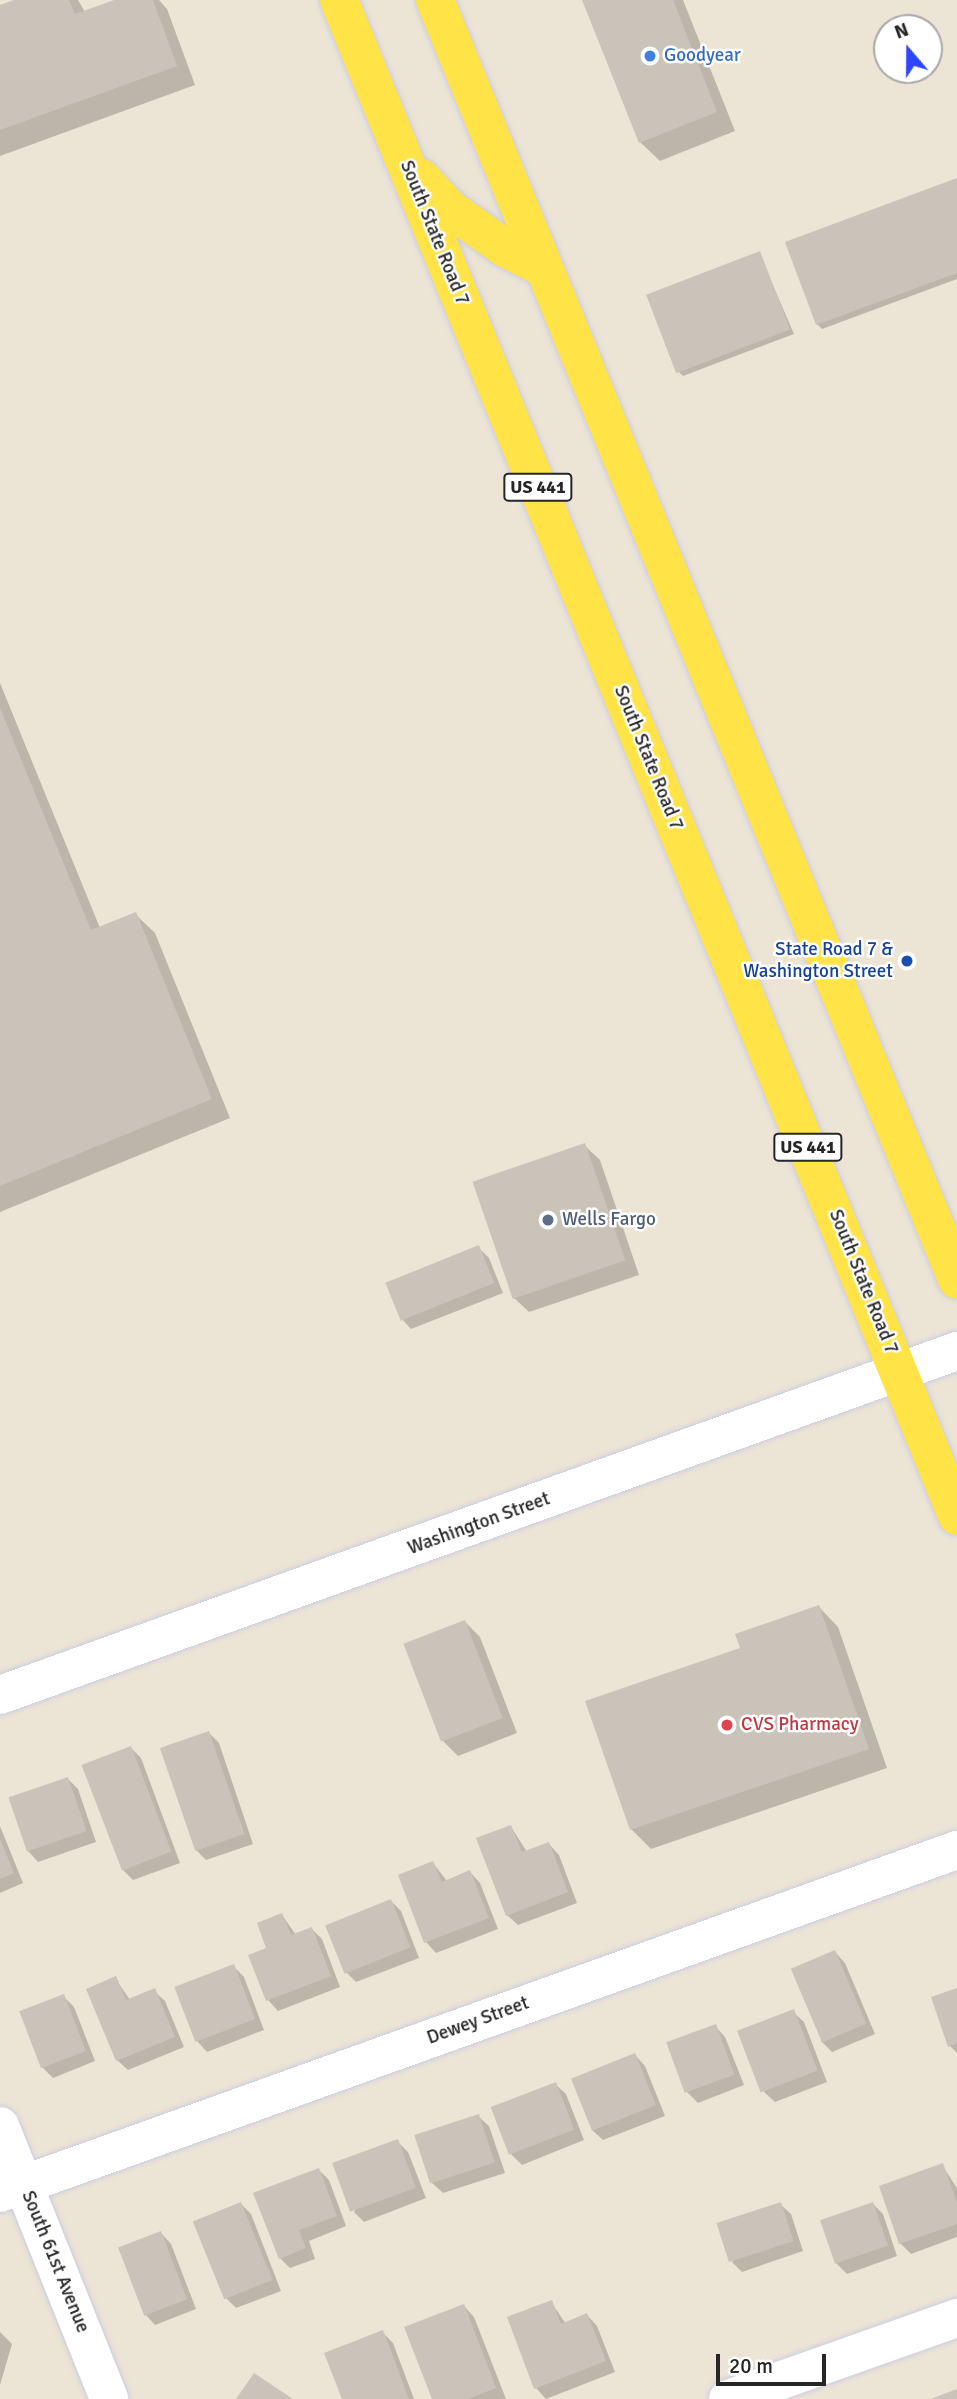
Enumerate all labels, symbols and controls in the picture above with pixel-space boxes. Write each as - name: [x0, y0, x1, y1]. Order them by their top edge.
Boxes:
- north arrow: [873, 14, 943, 84]
- text: N: [891, 18, 912, 45]
- place label: Goodyear: [664, 45, 741, 67]
- marker: Goodyear: [642, 48, 658, 64]
- street label: South State Road 7: [395, 157, 473, 309]
- road number: US 441: [503, 472, 573, 502]
- street label: South State Road 7: [609, 682, 687, 834]
- place label: State Road 7 & Washington Street: [743, 939, 893, 983]
- marker: State Road 7 & Washington Street: [899, 953, 915, 969]
- road number: US 441: [773, 1132, 843, 1162]
- street label: South State Road 7: [824, 1206, 902, 1358]
- place label: Wells Fargo: [562, 1209, 656, 1231]
- marker: Wells Fargo: [540, 1212, 556, 1228]
- street label: Washington Street: [405, 1488, 553, 1560]
- place label: CVS Pharmacy: [741, 1714, 859, 1736]
- marker: CVS Pharmacy: [719, 1717, 735, 1733]
- street label: Dewey Street: [424, 1992, 532, 2050]
- street label: South 61st Avenue: [16, 2188, 94, 2336]
- scale bar: [719, 2340, 829, 2384]
- text: 20 m: [729, 2353, 773, 2379]

